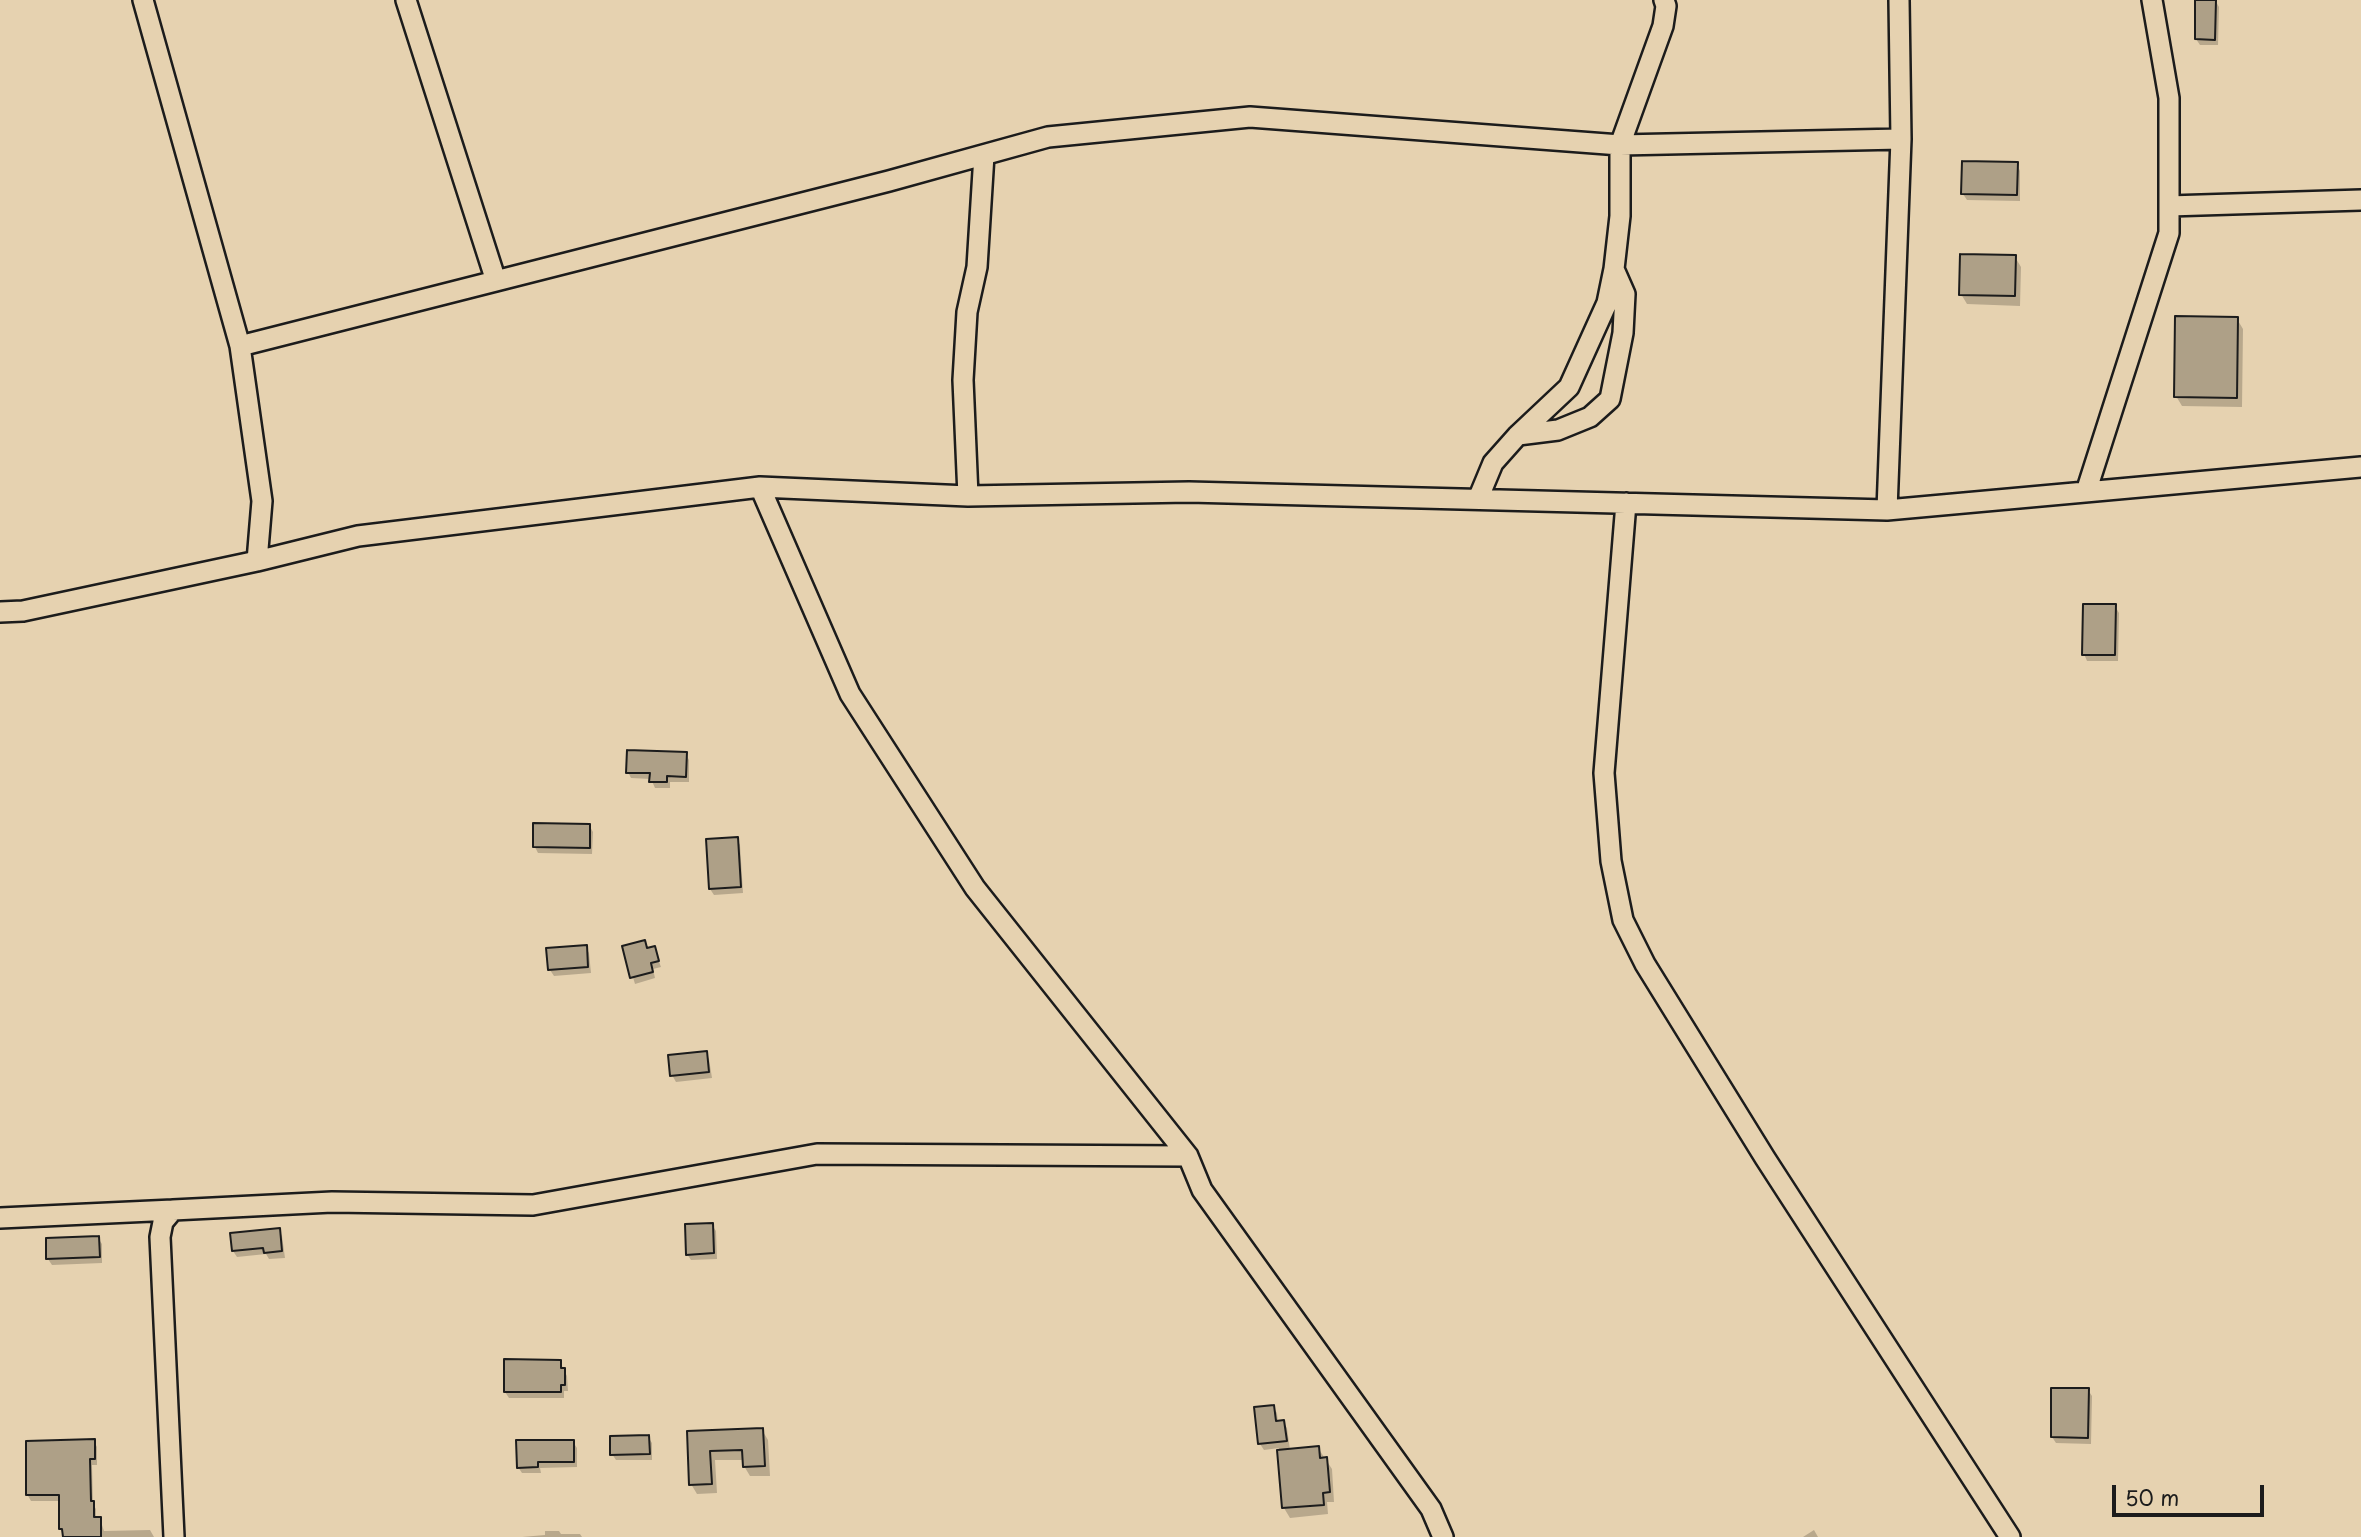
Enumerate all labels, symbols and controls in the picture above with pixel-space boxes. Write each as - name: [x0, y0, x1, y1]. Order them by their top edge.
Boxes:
- scale bar: [2116, 1470, 2268, 1514]
- text: 50 m: [2125, 1481, 2179, 1513]

